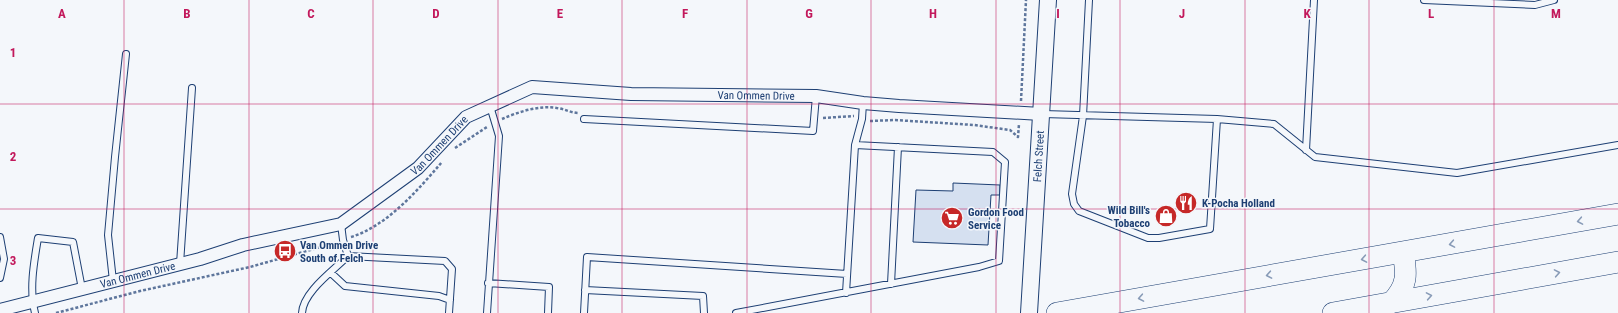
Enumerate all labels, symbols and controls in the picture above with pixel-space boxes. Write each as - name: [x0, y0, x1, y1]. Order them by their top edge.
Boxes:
- text: A: [58, 6, 66, 21]
- text: B: [183, 6, 191, 21]
- text: C: [307, 6, 315, 21]
- text: D: [432, 6, 440, 21]
- text: E: [557, 6, 564, 21]
- text: F: [682, 6, 688, 21]
- text: G: [805, 6, 813, 21]
- text: H: [929, 6, 937, 21]
- text: I: [1056, 6, 1060, 21]
- text: J: [1179, 6, 1185, 21]
- text: K: [1303, 6, 1311, 21]
- text: L: [1428, 6, 1434, 21]
- text: M: [1551, 6, 1561, 21]
- text: 1: [10, 45, 16, 60]
- street label: Van Ommen Drive: [717, 89, 795, 103]
- street label: Van Ommen Drive: [408, 113, 471, 178]
- street label: Felch Street: [1031, 130, 1047, 182]
- text: 2: [10, 149, 17, 164]
- restaurant icon: K-Pocha Holland: [1173, 190, 1199, 216]
- place label: K-Pocha Holland: [1202, 197, 1275, 210]
- shop icon: Wild Bill's Tobacco: [1153, 203, 1179, 229]
- place label: Wild Bill's Tobacco: [1107, 204, 1151, 230]
- supermarket icon: Gordon Food Service: [939, 205, 965, 231]
- place label: Gordon Food Service: [968, 206, 1024, 232]
- one-way arrow: [1576, 216, 1583, 225]
- bus stop icon: Van Ommen Drive South of Felch: [272, 238, 298, 264]
- place label: Van Ommen Drive South of Felch: [300, 239, 378, 265]
- one-way arrow: [1449, 239, 1455, 247]
- text: 3: [10, 253, 16, 268]
- one-way arrow: [1361, 254, 1368, 263]
- street label: Van Ommen Drive: [99, 260, 177, 291]
- one-way arrow: [1554, 269, 1560, 278]
- one-way arrow: [1266, 271, 1272, 279]
- one-way arrow: [1426, 292, 1432, 301]
- one-way arrow: [1138, 293, 1144, 302]

